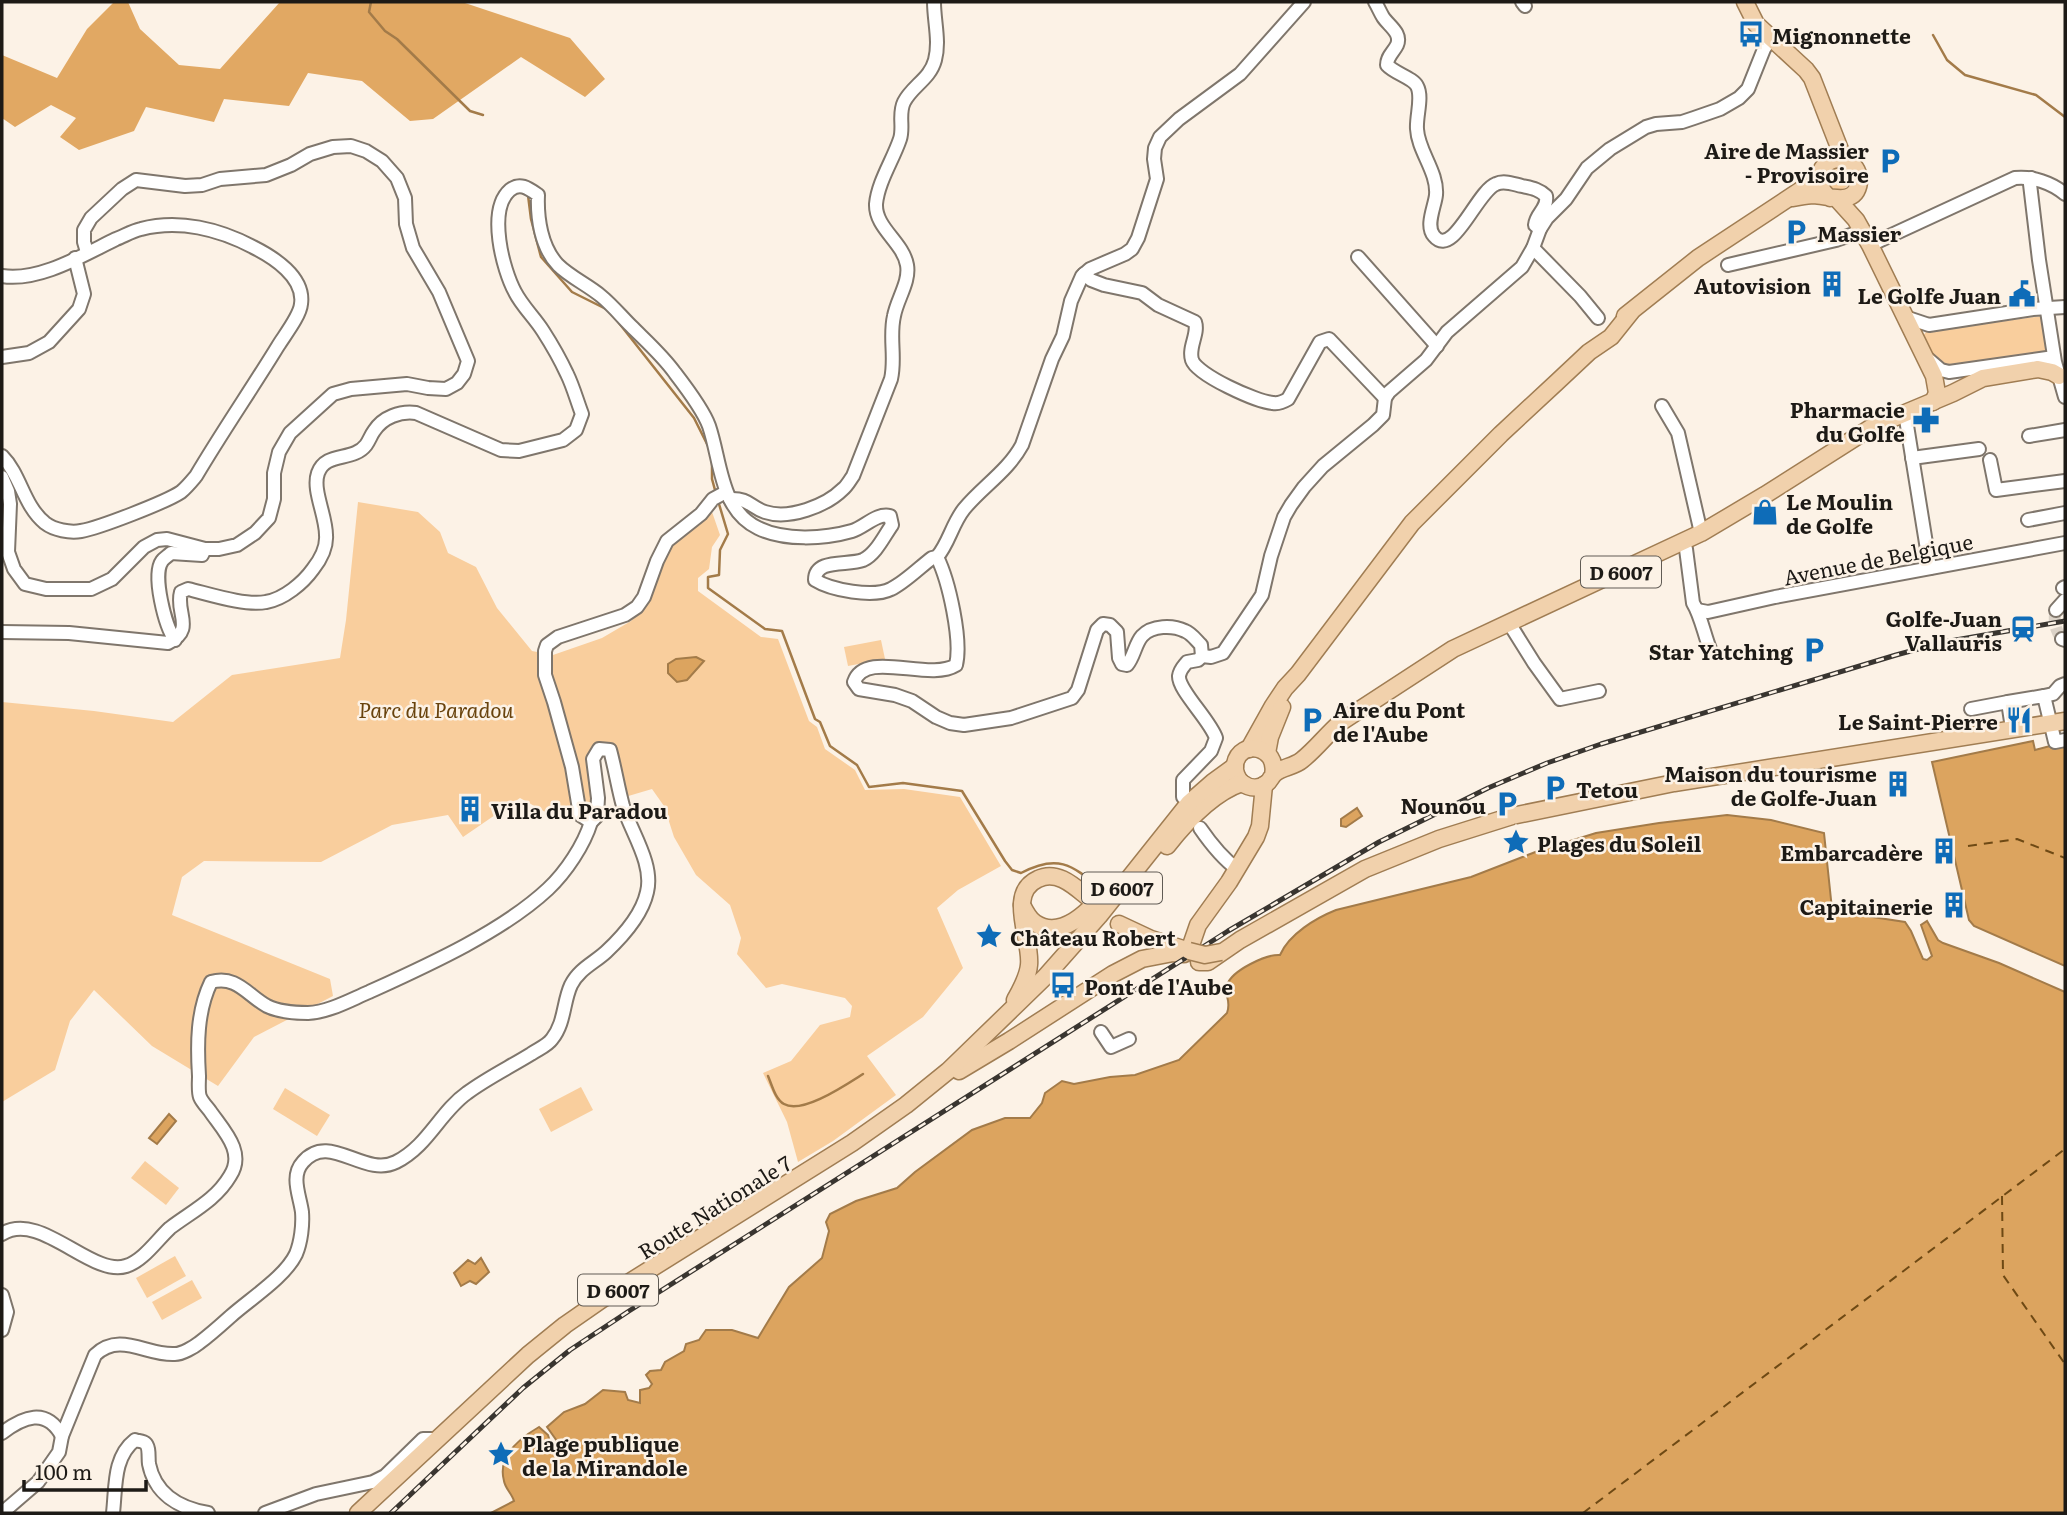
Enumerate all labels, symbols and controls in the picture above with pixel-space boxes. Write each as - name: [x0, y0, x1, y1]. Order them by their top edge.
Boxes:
- bus stop icon: Mignonnette: [1736, 19, 1766, 49]
- place label: Mignonnette: [1772, 19, 1911, 50]
- place label: Aire de Massier - Provisoire: [1704, 134, 1870, 189]
- parking icon: Aire de Massier - Provisoire: [1875, 146, 1905, 176]
- parking icon: Massier: [1781, 217, 1811, 247]
- place label: Massier: [1817, 217, 1902, 248]
- place label: Autovision: [1694, 269, 1811, 300]
- building icon: Autovision: [1817, 269, 1847, 299]
- place label: Le Golfe Juan: [1857, 279, 2001, 310]
- public building icon: Le Golfe Juan: [2007, 279, 2037, 309]
- place label: Pharmacie du Golfe: [1790, 393, 1905, 448]
- pharmacy icon: Pharmacie du Golfe: [1911, 405, 1941, 435]
- place label: Le Moulin de Golfe: [1786, 485, 1894, 540]
- shop icon: Le Moulin de Golfe: [1750, 497, 1780, 527]
- street label: Avenue de Belgique: [1781, 524, 1976, 592]
- road number: D 6007: [1581, 556, 1661, 587]
- place label: Golfe-Juan Vallauris: [1886, 602, 2002, 657]
- station icon: Golfe-Juan Vallauris: [2008, 614, 2038, 644]
- place label: Star Yatching: [1649, 635, 1793, 666]
- parking icon: Star Yatching: [1799, 635, 1829, 665]
- park label: Parc du Paradou: [358, 693, 514, 724]
- place label: Aire du Pont de l'Aube: [1333, 693, 1466, 748]
- parking icon: Aire du Pont de l'Aube: [1297, 705, 1327, 735]
- place label: Le Saint-Pierre: [1838, 705, 1998, 736]
- restaurant icon: Le Saint-Pierre: [2004, 705, 2034, 735]
- place label: Maison du tourisme de Golfe-Juan: [1664, 757, 1877, 812]
- building icon: Maison du tourisme de Golfe-Juan: [1883, 769, 1913, 799]
- parking icon: Tetou: [1540, 773, 1570, 803]
- place label: Tetou: [1576, 773, 1638, 804]
- place label: Nounou: [1400, 789, 1486, 820]
- parking icon: Nounou: [1492, 789, 1522, 819]
- building icon: Villa du Paradou: [455, 794, 485, 824]
- place label: Villa du Paradou: [491, 794, 668, 825]
- place icon: Plages du Soleil: [1501, 827, 1531, 857]
- place label: Plages du Soleil: [1537, 827, 1702, 858]
- place label: Embarcadère: [1780, 836, 1923, 867]
- building icon: Embarcadère: [1929, 836, 1959, 866]
- road number: D 6007: [1082, 873, 1162, 904]
- place label: Capitainerie: [1799, 890, 1933, 921]
- building icon: Capitainerie: [1939, 890, 1969, 920]
- place icon: Château Robert: [974, 921, 1004, 951]
- place label: Château Robert: [1010, 921, 1176, 952]
- bus stop icon: Pont de l'Aube: [1048, 970, 1078, 1000]
- place label: Pont de l'Aube: [1084, 970, 1233, 1001]
- street label: Route Nationale 7: [631, 1146, 797, 1266]
- road number: D 6007: [578, 1274, 658, 1306]
- place label: Plage publique de la Mirandole: [522, 1427, 688, 1482]
- place icon: Plage publique de la Mirandole: [486, 1439, 516, 1469]
- scale bar: [24, 1448, 147, 1492]
- text: 100 m: [35, 1455, 92, 1486]

